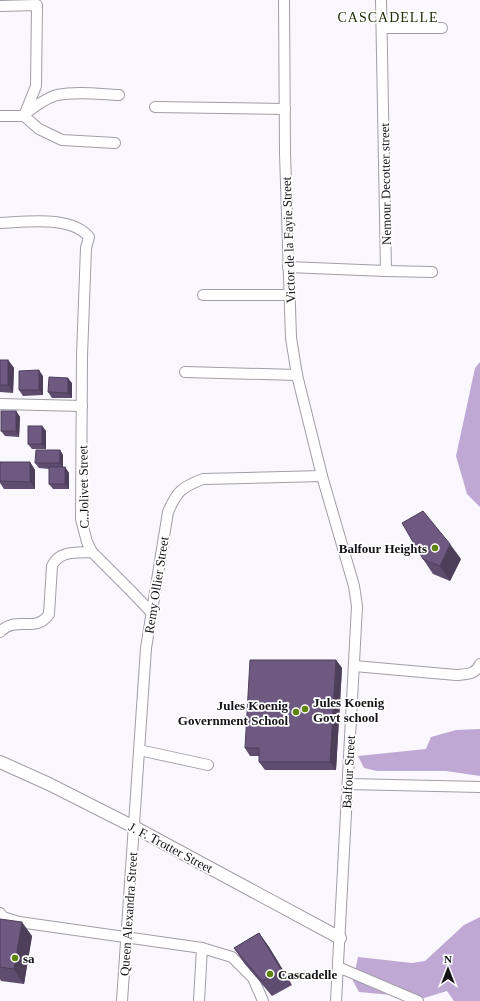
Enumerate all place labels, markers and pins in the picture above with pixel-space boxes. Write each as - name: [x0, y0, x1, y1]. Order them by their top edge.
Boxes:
- place label: Balfour Heights: [339, 541, 427, 556]
- marker: Balfour Heights: [430, 543, 440, 553]
- place label: Jules Koenig Govt school: [313, 695, 385, 725]
- place label: Jules Koenig Government School: [178, 698, 288, 728]
- marker: Jules Koenig Govt school: [300, 704, 310, 714]
- marker: Jules Koenig Government School: [291, 707, 301, 717]
- place label: sa: [23, 951, 35, 966]
- marker: sa: [10, 953, 20, 963]
- place label: Cascadelle: [278, 967, 337, 982]
- marker: Cascadelle: [265, 969, 275, 979]

